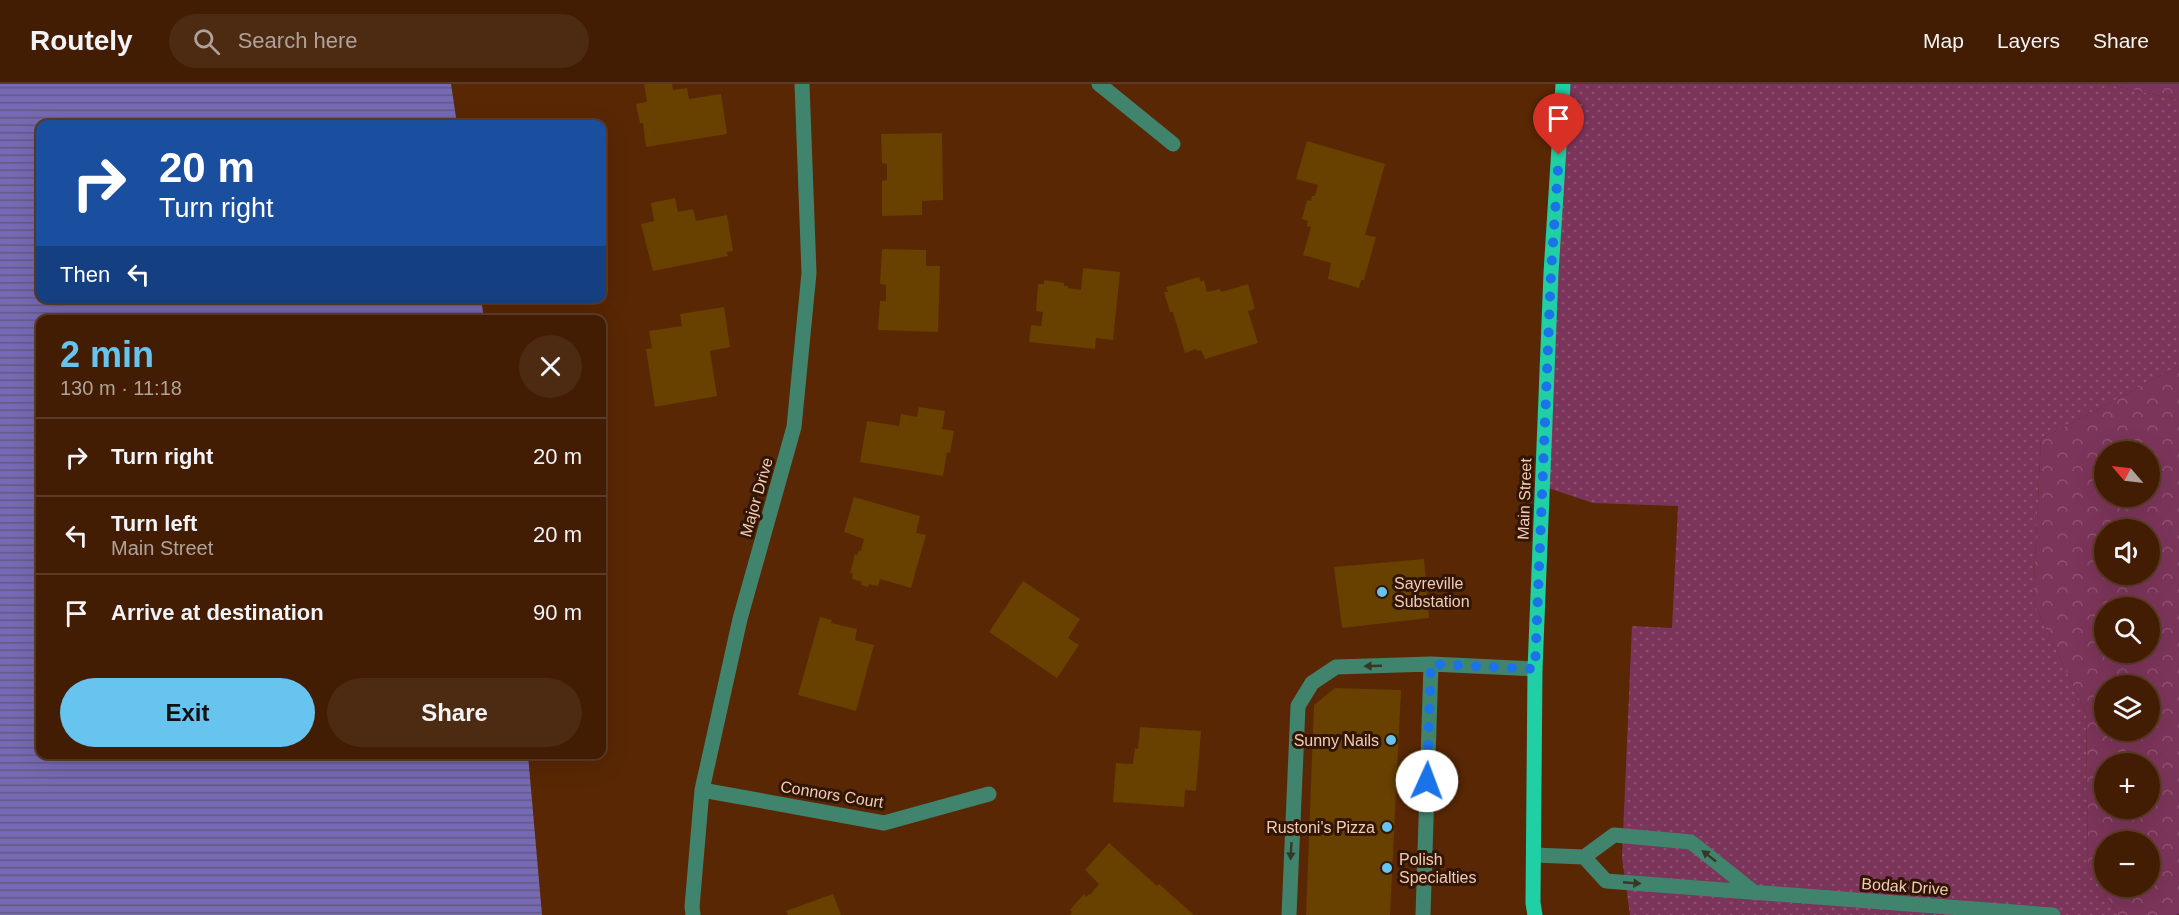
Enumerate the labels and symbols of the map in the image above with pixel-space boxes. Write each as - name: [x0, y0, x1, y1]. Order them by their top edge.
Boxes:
- pin: [1533, 93, 1584, 155]
- north arrow: [2094, 441, 2160, 507]
- street label: Major Drive: [737, 455, 776, 539]
- street label: Main Street: [1515, 457, 1534, 540]
- place label: Sayreville Substation: [1394, 575, 1470, 610]
- marker: Sayreville Substation: [1375, 585, 1389, 599]
- one-way arrow: [1363, 662, 1382, 671]
- place label: Sunny Nails: [1294, 732, 1379, 749]
- marker: Sunny Nails: [1384, 733, 1398, 747]
- position arrow: [1395, 749, 1459, 813]
- street label: Connors Court: [779, 778, 885, 811]
- place label: Rustoni's Pizza: [1266, 819, 1375, 836]
- marker: Rustoni's Pizza: [1380, 820, 1394, 834]
- one-way arrow: [1287, 841, 1296, 860]
- one-way arrow: [1701, 850, 1717, 863]
- place label: Polish Specialties: [1399, 851, 1476, 886]
- marker: Polish Specialties: [1380, 861, 1394, 875]
- street label: Bodak Drive: [1861, 875, 1949, 898]
- one-way arrow: [1623, 878, 1642, 887]

